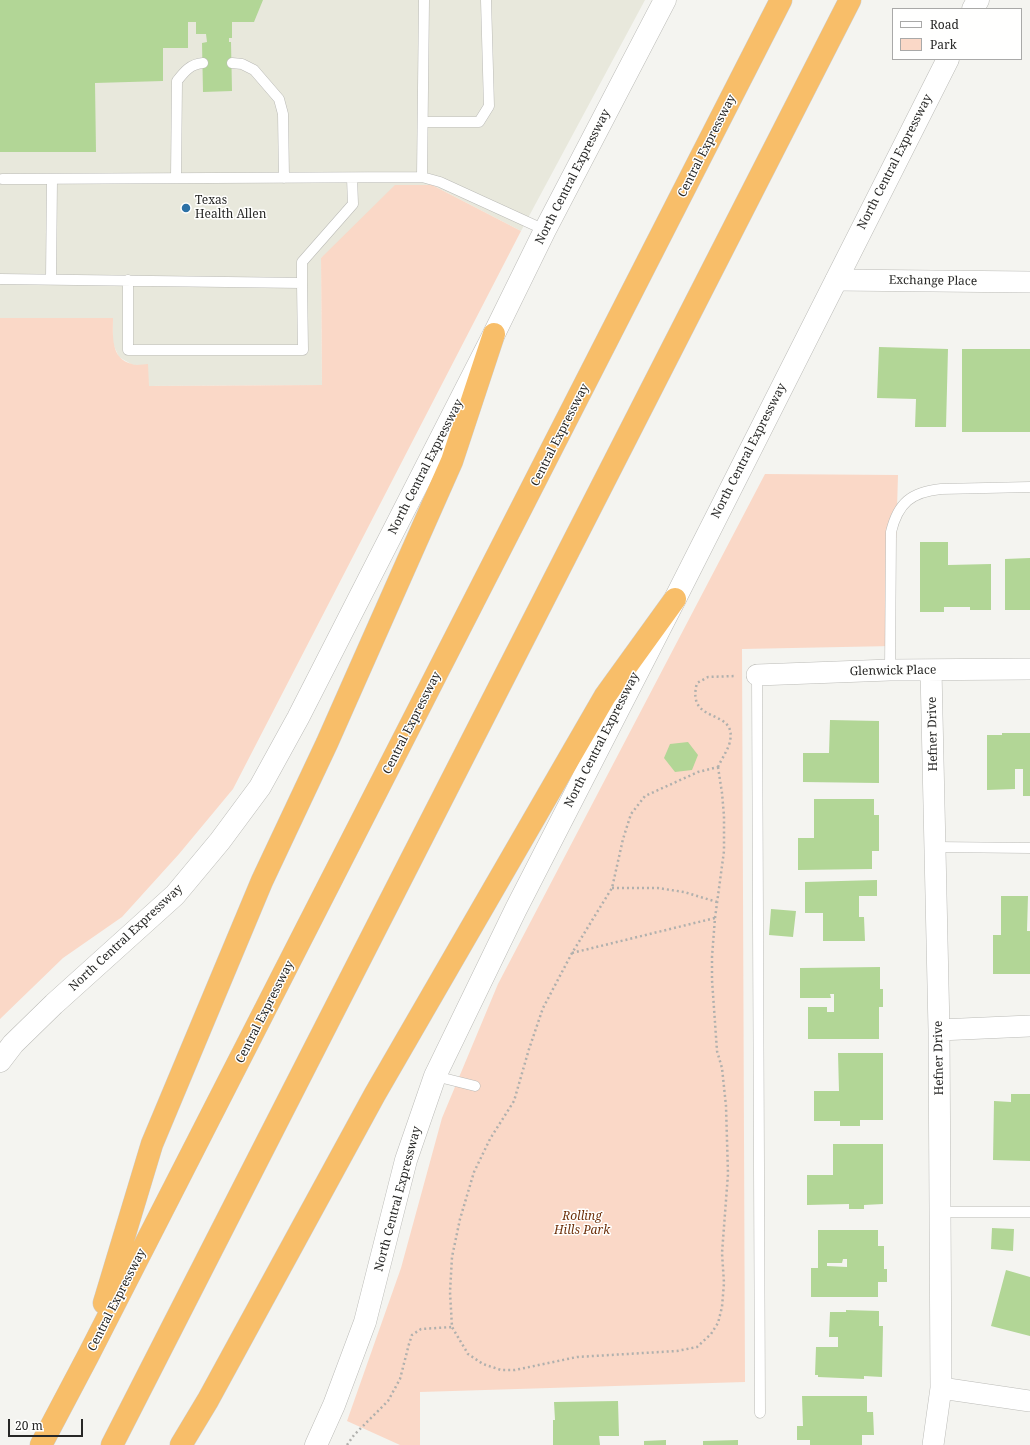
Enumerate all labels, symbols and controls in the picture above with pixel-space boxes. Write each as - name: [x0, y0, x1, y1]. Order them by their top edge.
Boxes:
- legend: [892, 8, 1022, 60]
- text: Road: [930, 16, 959, 33]
- text: Park: [930, 36, 957, 53]
- street label: Central Expressway: [675, 92, 739, 200]
- street label: North Central Expressway: [855, 92, 935, 232]
- street label: North Central Expressway: [533, 107, 613, 247]
- place label: Texas Health Allen: [195, 194, 266, 222]
- marker: Texas Health Allen: [180, 202, 192, 214]
- street label: Exchange Place: [889, 273, 977, 289]
- street label: Central Expressway: [528, 381, 592, 489]
- street label: North Central Expressway: [709, 381, 789, 521]
- street label: North Central Expressway: [386, 397, 466, 537]
- street label: Glenwick Place: [850, 663, 936, 679]
- street label: Central Expressway: [380, 669, 444, 777]
- street label: North Central Expressway: [562, 670, 642, 810]
- street label: Hefner Drive: [925, 696, 941, 772]
- street label: North Central Expressway: [66, 882, 186, 994]
- street label: Central Expressway: [233, 958, 297, 1066]
- street label: Hefner Drive: [931, 1020, 947, 1096]
- street label: North Central Expressway: [372, 1125, 424, 1273]
- park label: Rolling Hills Park: [554, 1210, 610, 1238]
- street label: Central Expressway: [85, 1246, 149, 1354]
- scale bar: [10, 1411, 85, 1437]
- text: 20 m: [15, 1417, 43, 1434]

